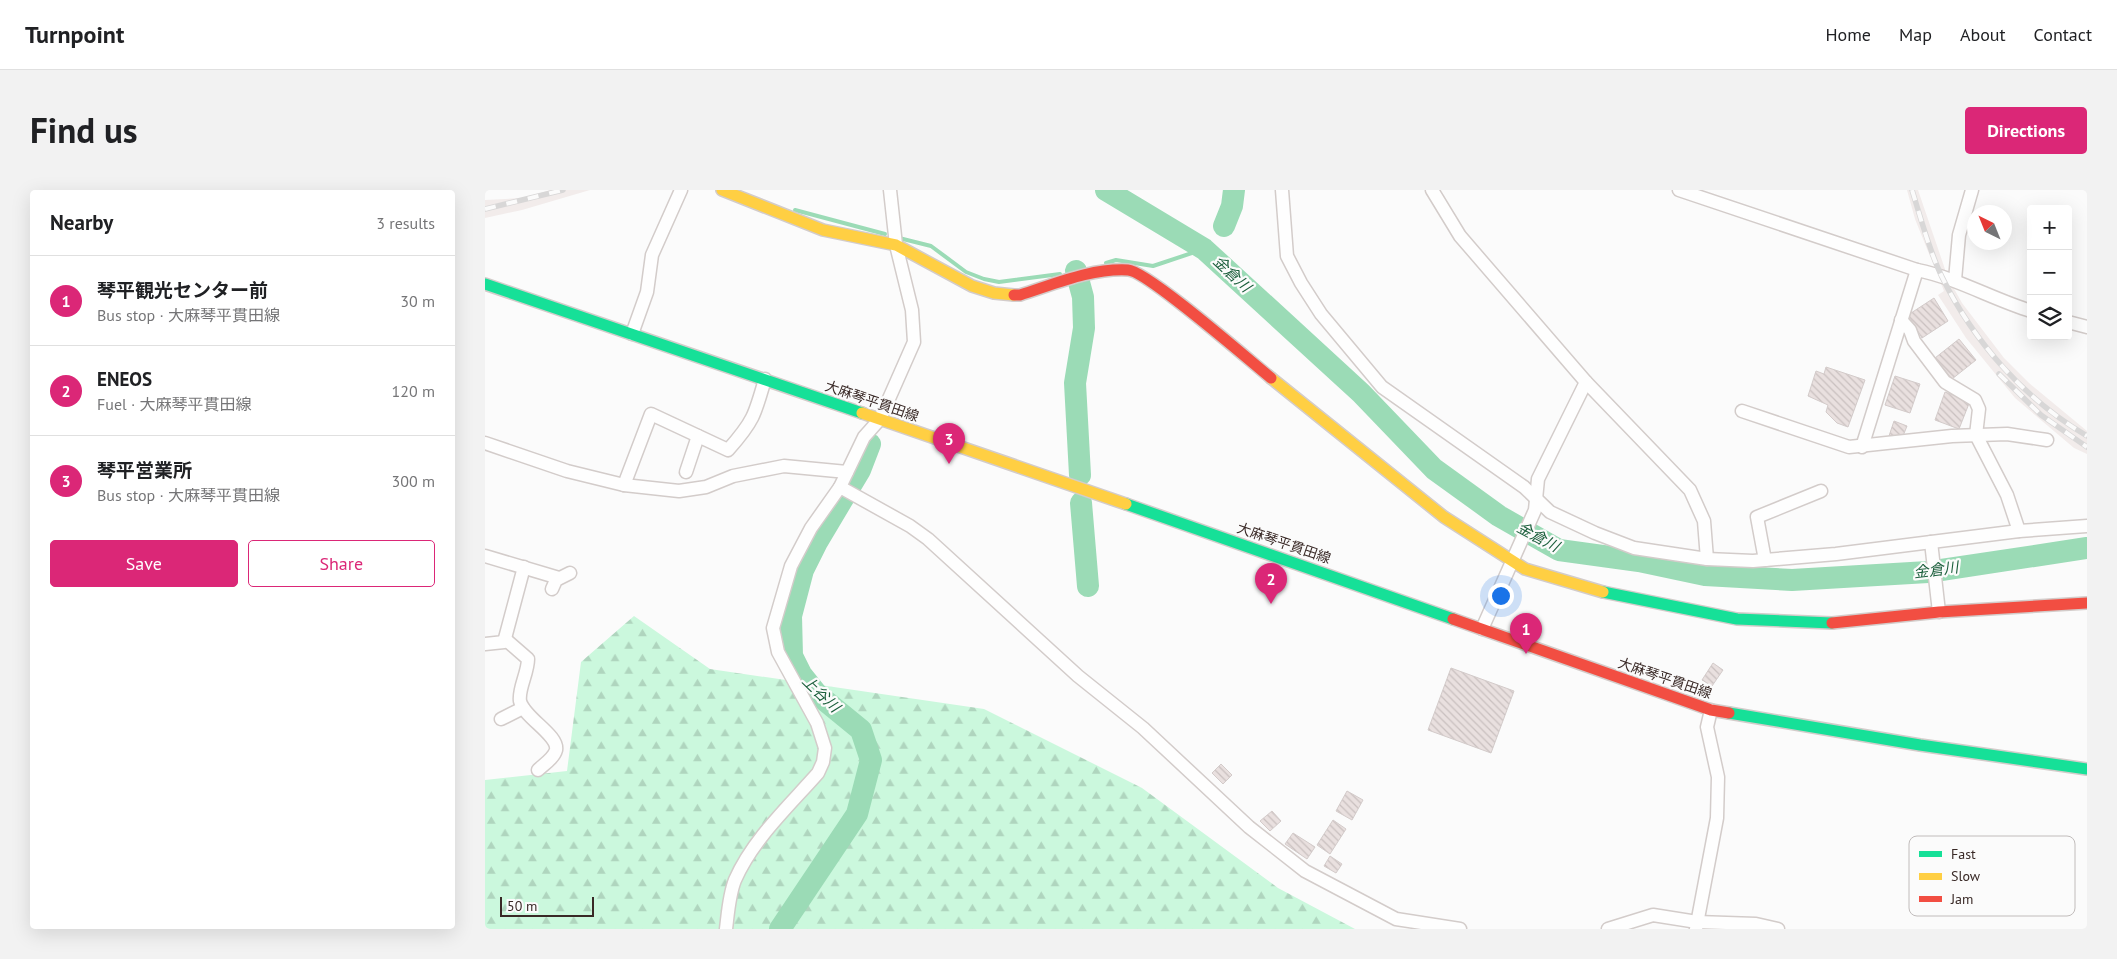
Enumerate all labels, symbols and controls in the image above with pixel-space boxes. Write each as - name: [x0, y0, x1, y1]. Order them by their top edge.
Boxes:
- text: Turnpoint: [25, 19, 124, 50]
- text: Home: [1825, 23, 1871, 46]
- text: Map: [1899, 23, 1932, 46]
- text: About: [1960, 23, 2006, 46]
- text: Contact: [2034, 23, 2092, 46]
- text: Find us: [30, 107, 138, 153]
- button: Directions: [1965, 107, 2087, 154]
- north arrow: [1967, 205, 2012, 250]
- map controls: [2027, 205, 2072, 340]
- button: +: [2027, 205, 2072, 250]
- text: Nearby: [50, 209, 113, 236]
- text: 3 results: [376, 213, 435, 233]
- button: −: [2027, 250, 2072, 295]
- water label: 金倉川: [1209, 251, 1257, 297]
- text: 琴平観光センター前: [97, 278, 268, 302]
- text: 1: [61, 291, 71, 311]
- text: 30 m: [400, 291, 435, 311]
- button: layers: [2027, 295, 2072, 340]
- text: Bus stop · 大麻琴平貫田線: [97, 305, 280, 325]
- text: ENEOS: [97, 367, 152, 391]
- street label: 大麻琴平貫田線: [823, 377, 921, 425]
- text: 2: [61, 381, 71, 401]
- text: 120 m: [392, 381, 435, 401]
- text: Fuel · 大麻琴平貫田線: [97, 394, 252, 414]
- pin: 3: [933, 423, 965, 464]
- text: 琴平営業所: [97, 458, 192, 482]
- text: 3: [61, 471, 71, 491]
- text: 300 m: [392, 471, 435, 491]
- text: Bus stop · 大麻琴平貫田線: [97, 485, 280, 505]
- water label: 金倉川: [1514, 518, 1564, 556]
- street label: 大麻琴平貫田線: [1235, 519, 1333, 567]
- button: Save: [50, 540, 238, 587]
- button: Share: [248, 540, 435, 587]
- water label: 金倉川: [1912, 557, 1961, 582]
- pin: 2: [1255, 563, 1287, 604]
- your location: [1488, 583, 1514, 609]
- pin: 1: [1510, 613, 1542, 654]
- street label: 大麻琴平貫田線: [1616, 654, 1714, 702]
- water label: 上谷川: [799, 671, 846, 717]
- legend: [1909, 836, 2075, 916]
- text: Fast: [1951, 845, 1976, 863]
- text: Slow: [1951, 867, 1981, 885]
- text: Jam: [1950, 890, 1973, 908]
- scale bar: [500, 894, 594, 917]
- text: 50 m: [507, 897, 537, 915]

